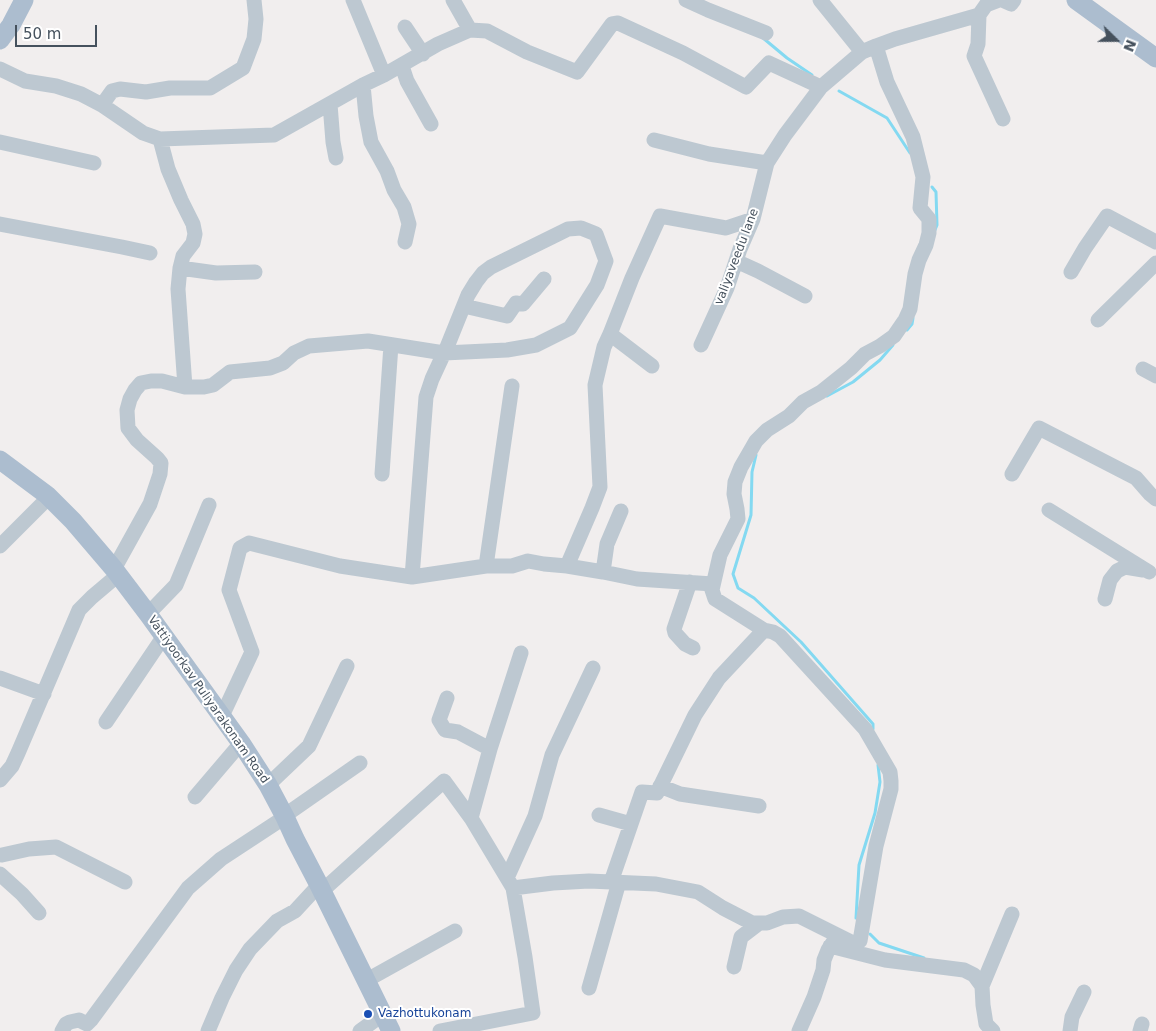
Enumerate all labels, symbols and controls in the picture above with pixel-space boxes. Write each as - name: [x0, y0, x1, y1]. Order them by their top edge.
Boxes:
- scale bar: [18, 15, 100, 47]
- north arrow: [1091, 15, 1141, 65]
- text: 50 m: [23, 25, 61, 43]
- text: N: [1120, 37, 1140, 54]
- street label: valiyaveedu lane: [712, 207, 762, 307]
- street label: Vattiyoorkav Puliyarakonam Road: [144, 613, 272, 787]
- place label: Vazhottukonam: [378, 1007, 471, 1021]
- marker: Vazhottukonam: [362, 1008, 374, 1020]

